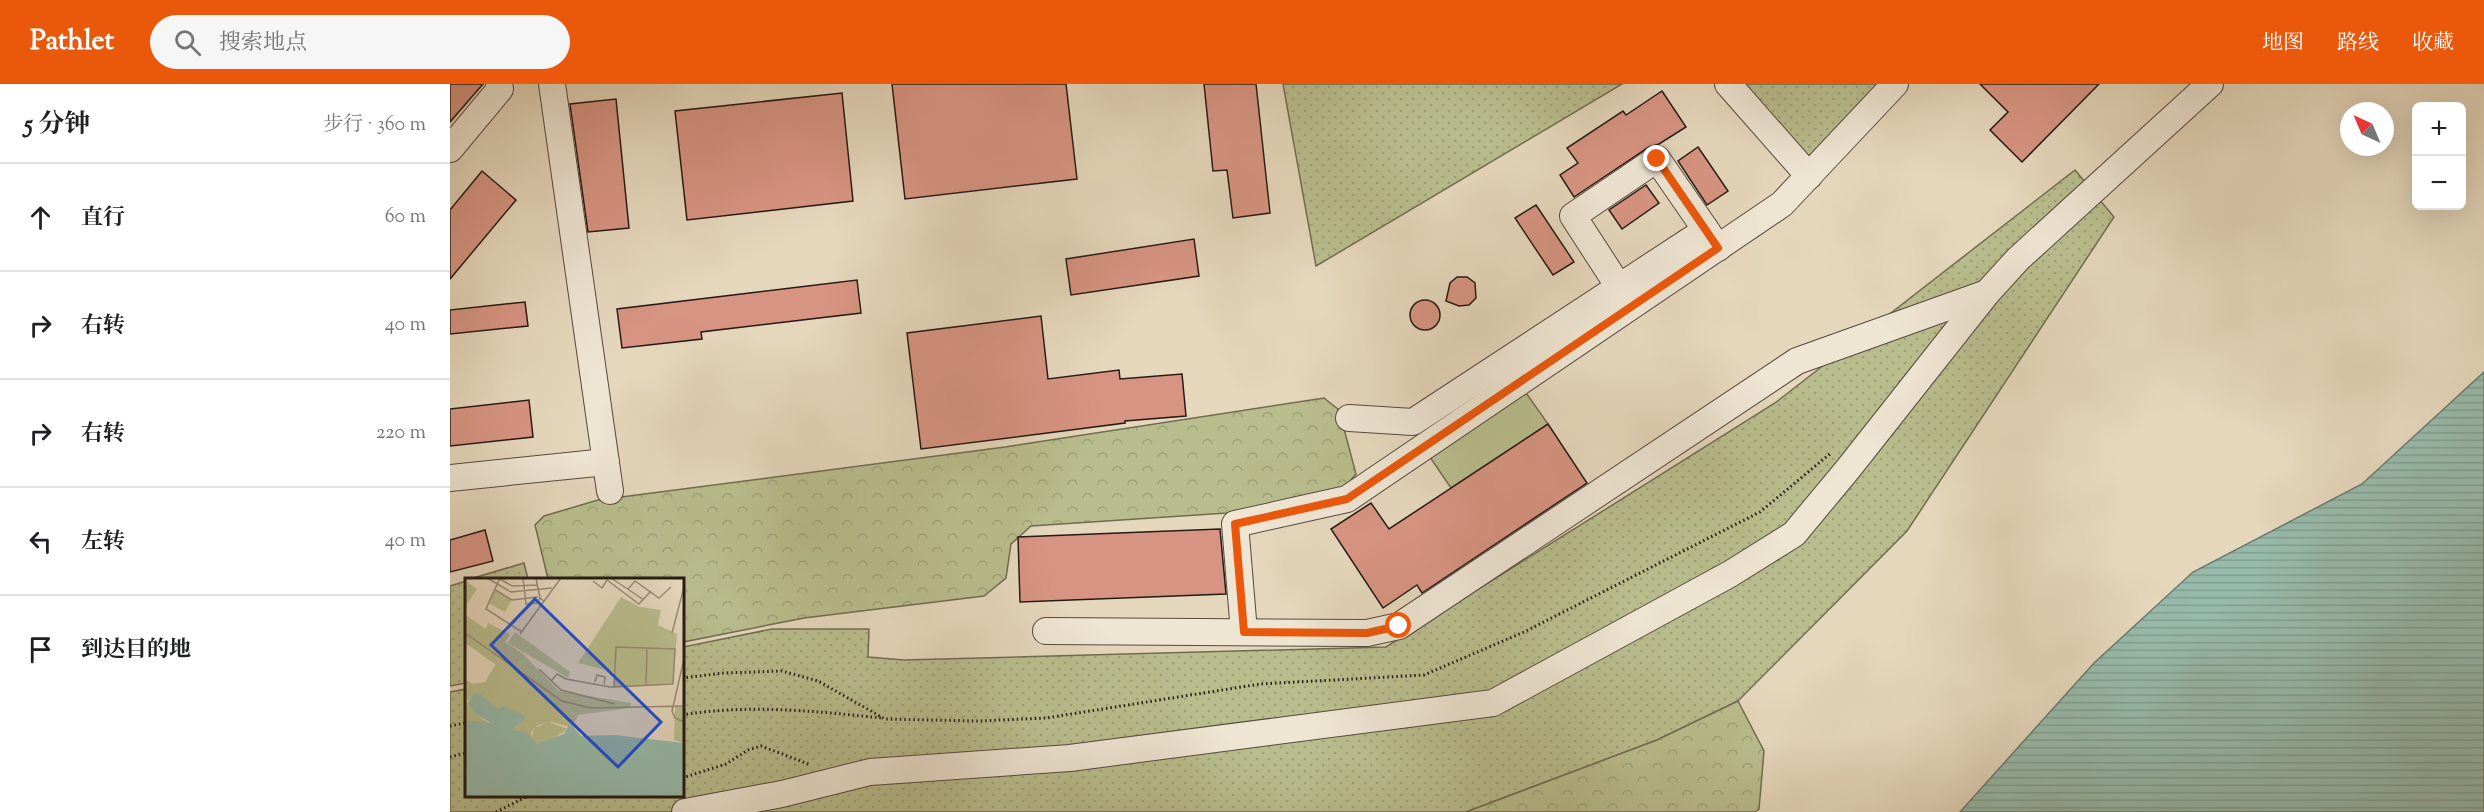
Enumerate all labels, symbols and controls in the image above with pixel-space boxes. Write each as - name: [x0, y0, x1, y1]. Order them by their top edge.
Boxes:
- search box: [150, 15, 570, 69]
- text: Pathlet: [30, 22, 114, 62]
- icon: search: [171, 26, 204, 59]
- text: 搜索地点: [219, 28, 307, 60]
- text: 地图: [2262, 29, 2304, 59]
- text: 路线: [2337, 29, 2379, 59]
- text: 收藏: [2412, 29, 2454, 59]
- north arrow: [2340, 102, 2394, 156]
- map controls: [2412, 102, 2466, 210]
- button: +: [2412, 102, 2466, 156]
- text: 5 分钟: [24, 107, 90, 144]
- text: 步行 · 360 m: [323, 111, 426, 140]
- route end: [1643, 145, 1669, 171]
- button: −: [2412, 156, 2466, 210]
- icon: ahead: [24, 201, 57, 234]
- text: 直行: [81, 203, 125, 235]
- text: 60 m: [385, 203, 426, 232]
- icon: right: [24, 309, 57, 342]
- text: 右转: [81, 311, 125, 343]
- text: 40 m: [385, 311, 426, 340]
- icon: right: [24, 417, 57, 450]
- text: 右转: [81, 419, 125, 451]
- text: 220 m: [376, 419, 426, 448]
- icon: left: [24, 525, 57, 558]
- text: 左转: [81, 527, 125, 559]
- text: 40 m: [385, 527, 426, 556]
- inset map: [465, 578, 684, 797]
- route start: [1385, 612, 1411, 638]
- icon: arrive: [24, 633, 57, 666]
- text: 到达目的地: [81, 635, 191, 667]

